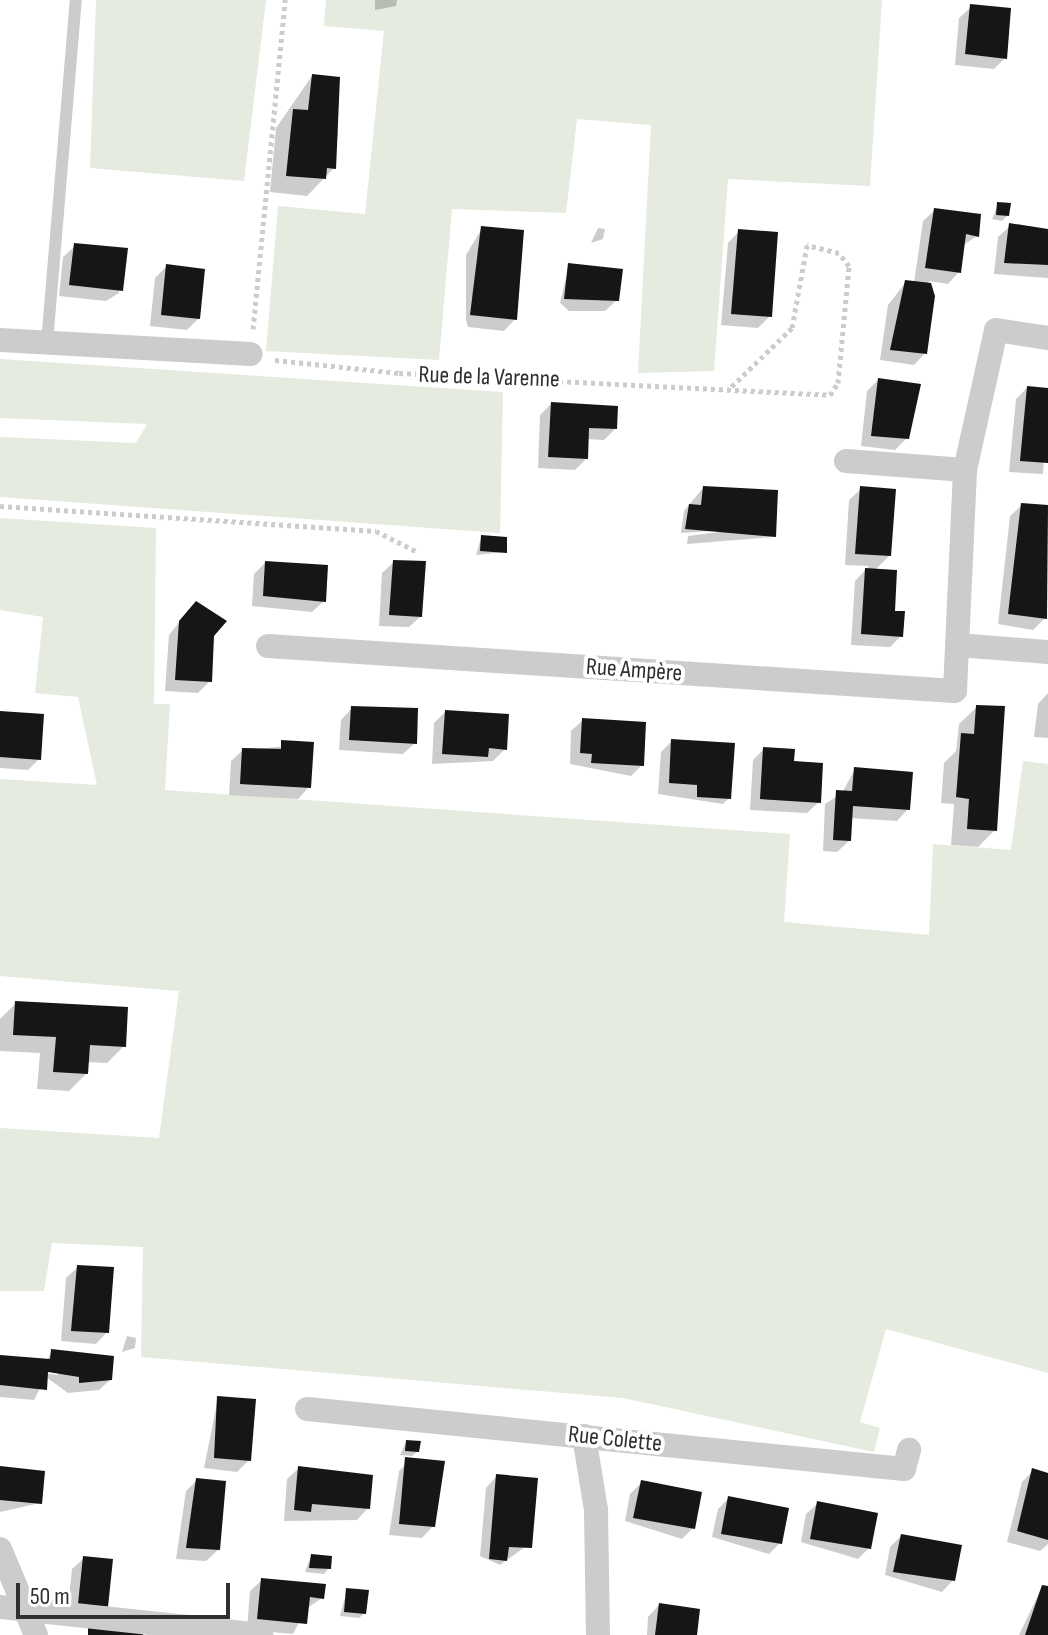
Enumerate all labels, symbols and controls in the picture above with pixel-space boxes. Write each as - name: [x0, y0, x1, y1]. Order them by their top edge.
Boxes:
- street label: Rue de la Varenne: [418, 360, 560, 394]
- street label: Rue Ampère: [585, 652, 683, 688]
- street label: Rue Colette: [567, 1420, 663, 1458]
- scale bar: [20, 1567, 234, 1617]
- text: 50 m: [30, 1582, 70, 1611]

